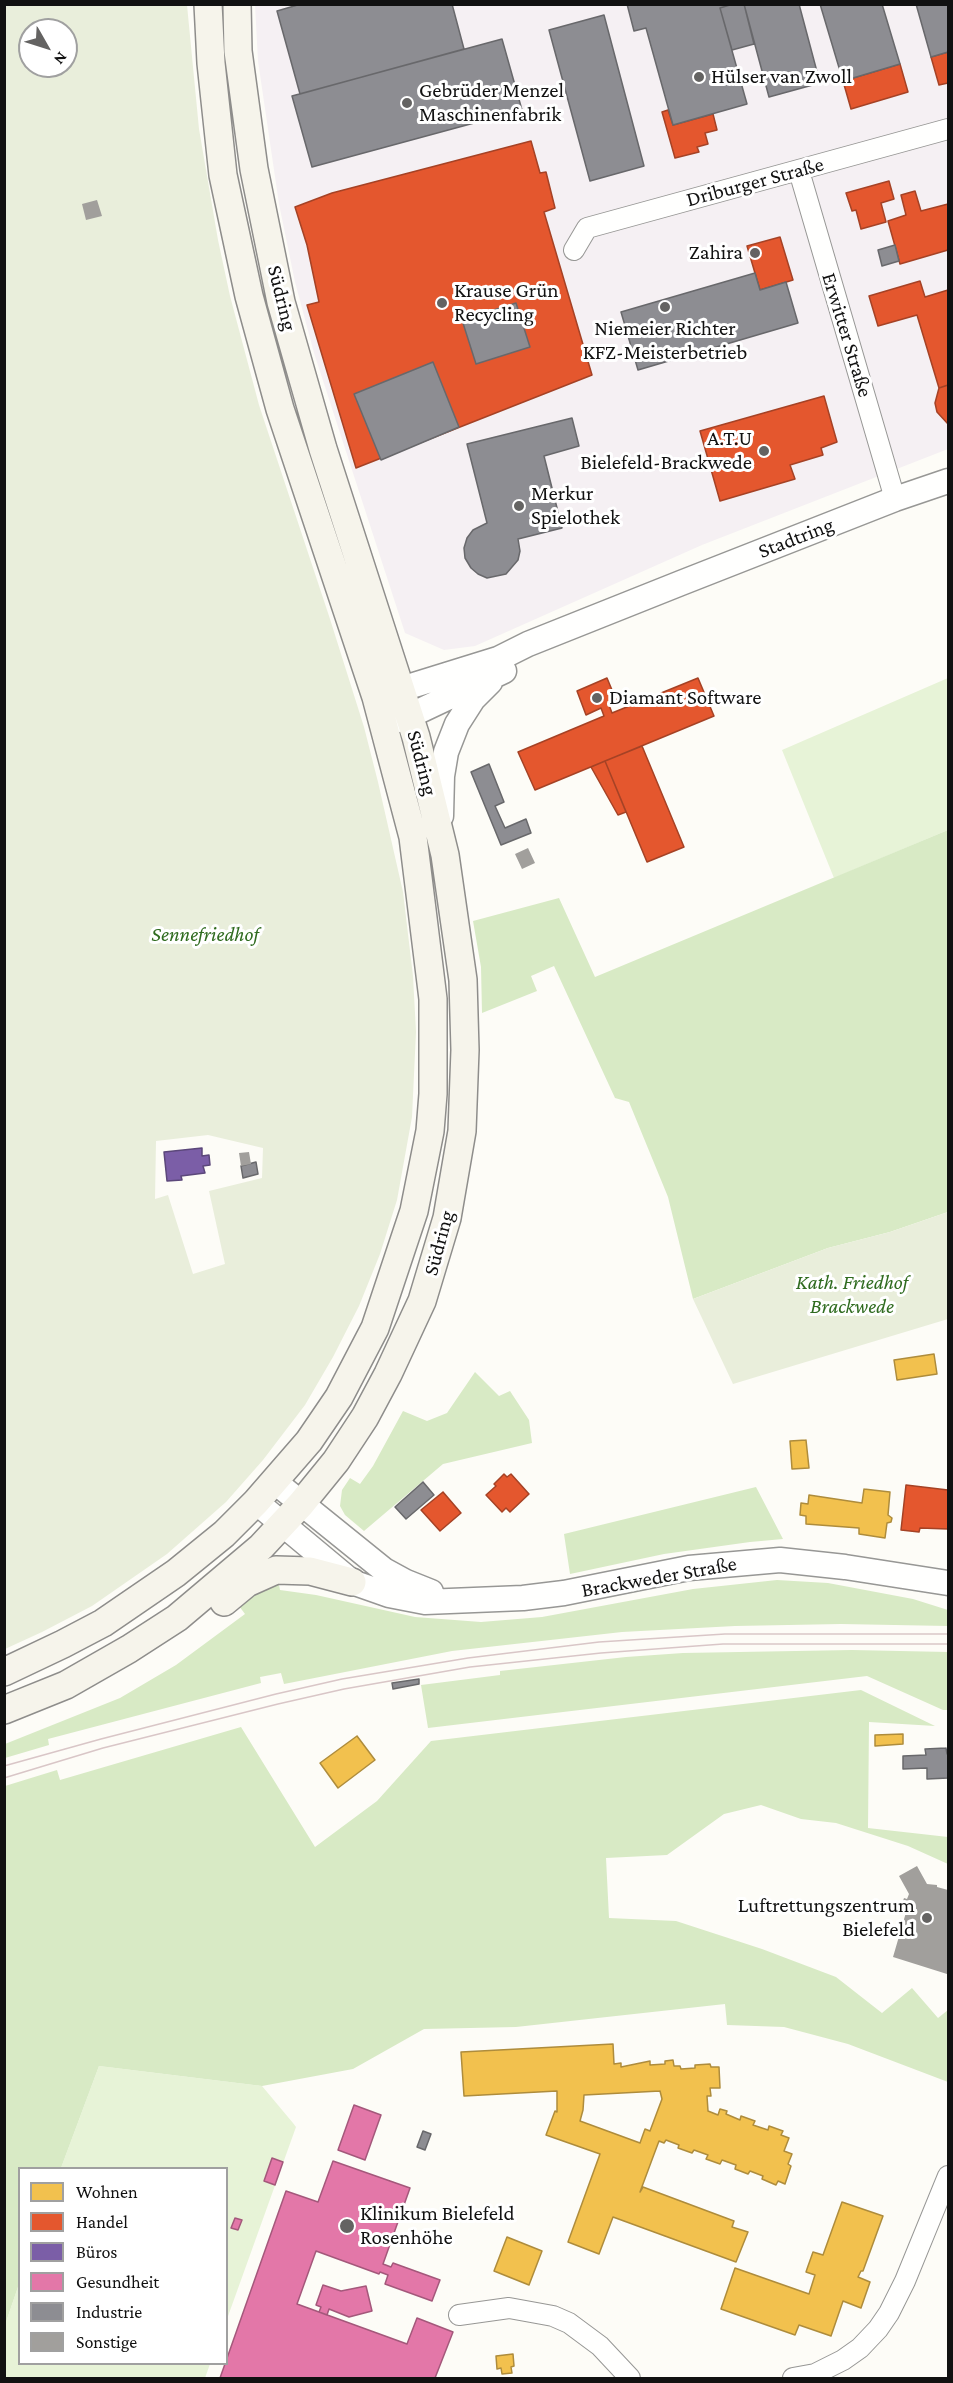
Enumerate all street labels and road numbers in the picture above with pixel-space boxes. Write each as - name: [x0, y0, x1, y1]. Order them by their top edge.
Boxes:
- street label: Driburger Straße: [684, 152, 826, 212]
- street label: Südring: [262, 263, 302, 333]
- street label: Erwitter Straße: [816, 270, 878, 400]
- street label: Stadtring: [755, 512, 837, 564]
- street label: Südring: [401, 728, 443, 798]
- street label: Südring: [418, 1208, 460, 1278]
- street label: Brackweder Straße: [579, 1551, 739, 1603]

